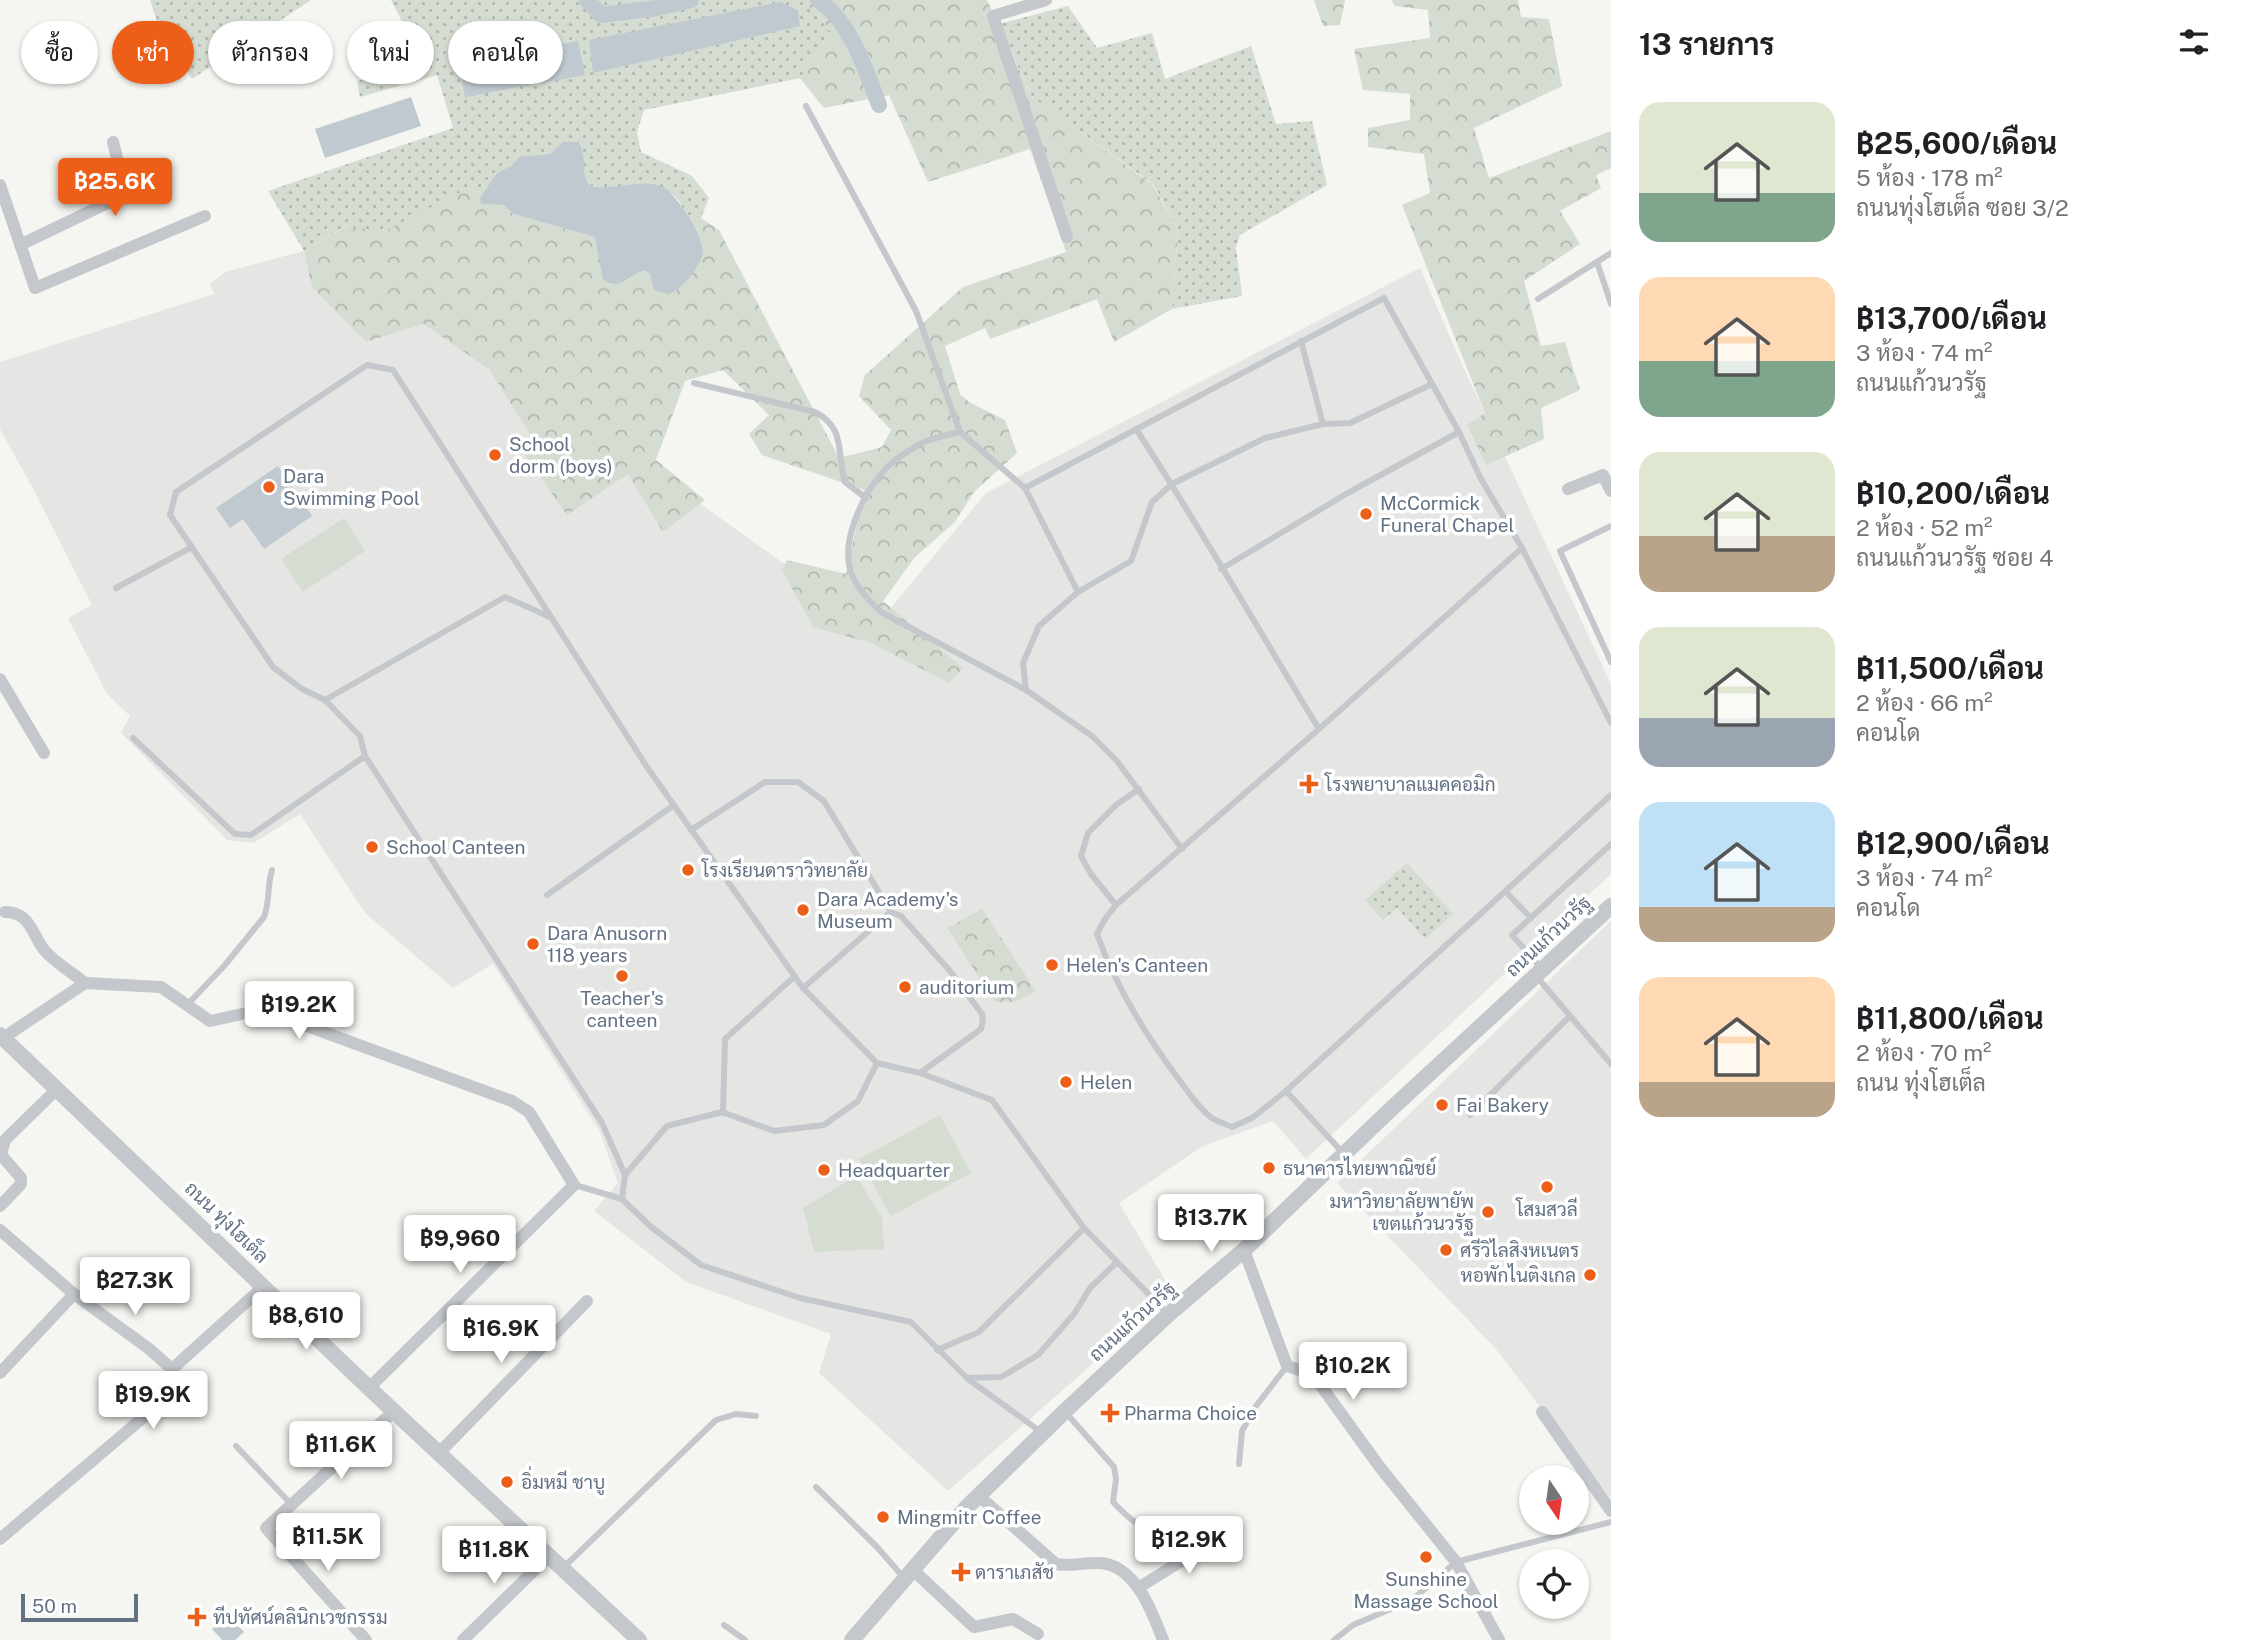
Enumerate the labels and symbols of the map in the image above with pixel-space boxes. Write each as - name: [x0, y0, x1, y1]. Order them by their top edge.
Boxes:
- pin: ฿25.6K: [58, 158, 172, 218]
- place label: School dorm (boys): [509, 433, 613, 477]
- marker: School dorm (boys): [487, 447, 503, 463]
- place label: Dara Swimming Pool: [283, 465, 420, 509]
- marker: Dara Swimming Pool: [261, 479, 277, 495]
- place label: McCormick Funeral Chapel: [1380, 492, 1514, 536]
- marker: McCormick Funeral Chapel: [1358, 506, 1374, 522]
- place label: โรงพยาบาลแมคคอมิก: [1324, 772, 1496, 795]
- marker: โรงพยาบาลแมคคอมิก: [1299, 774, 1319, 794]
- place label: School Canteen: [386, 836, 525, 858]
- marker: School Canteen: [364, 839, 380, 855]
- place label: โรงเรียนดาราวิทยาลัย: [701, 858, 868, 881]
- marker: โรงเรียนดาราวิทยาลัย: [680, 862, 696, 878]
- place label: Dara Academy's Museum: [817, 888, 958, 932]
- street label: ถนนแก้วนวรัฐ: [1501, 891, 1596, 982]
- marker: Dara Academy's Museum: [795, 902, 811, 918]
- place label: Dara Anusorn 118 years: [547, 922, 667, 966]
- marker: Dara Anusorn 118 years: [525, 936, 541, 952]
- place label: Helen's Canteen: [1066, 954, 1208, 976]
- marker: Helen's Canteen: [1044, 957, 1060, 973]
- marker: Teacher's canteen: [614, 968, 630, 984]
- place label: auditorium: [919, 976, 1014, 998]
- marker: auditorium: [897, 979, 913, 995]
- pin: ฿19.2K: [242, 982, 356, 1041]
- place label: Teacher's canteen: [580, 987, 664, 1031]
- place label: Helen: [1080, 1071, 1132, 1093]
- marker: Helen: [1058, 1074, 1074, 1090]
- place label: Fai Bakery: [1456, 1094, 1549, 1116]
- marker: Fai Bakery: [1434, 1097, 1450, 1113]
- place label: ธนาคารไทยพาณิชย์: [1283, 1156, 1436, 1179]
- place label: Headquarter: [838, 1159, 950, 1181]
- marker: ธนาคารไทยพาณิชย์: [1261, 1160, 1277, 1176]
- marker: Headquarter: [816, 1162, 832, 1178]
- street label: ถนน ทุ่งโฮเต็ล: [179, 1175, 275, 1269]
- marker: โสมสวลี: [1539, 1179, 1555, 1195]
- place label: มหาวิทยาลัยพายัพ เขตแก้วนวรัฐ: [1329, 1190, 1474, 1236]
- pin: ฿13.7K: [1154, 1194, 1268, 1254]
- place label: โสมสวลี: [1515, 1197, 1578, 1220]
- marker: มหาวิทยาลัยพายัพ เขตแก้วนวรัฐ: [1480, 1204, 1496, 1220]
- pin: ฿9,960: [403, 1216, 517, 1275]
- place label: ศรีวิไลสิงหเนตร: [1460, 1238, 1579, 1261]
- marker: ศรีวิไลสิงหเนตร: [1438, 1242, 1454, 1258]
- pin: ฿27.3K: [78, 1258, 192, 1317]
- place label: หอพักไนติงเกล: [1461, 1263, 1576, 1286]
- marker: หอพักไนติงเกล: [1582, 1267, 1598, 1283]
- street label: ถนนแก้วนวรัฐ: [1084, 1277, 1181, 1367]
- pin: ฿8,610: [249, 1292, 363, 1352]
- pin: ฿16.9K: [444, 1306, 558, 1365]
- pin: ฿10.2K: [1296, 1342, 1410, 1402]
- pin: ฿19.9K: [96, 1372, 210, 1431]
- place label: Pharma Choice: [1124, 1402, 1257, 1424]
- marker: Pharma Choice: [1102, 1405, 1118, 1421]
- pin: ฿11.6K: [284, 1422, 398, 1481]
- north arrow: [1519, 1465, 1589, 1535]
- place label: อิ่มหมี ชาบู: [521, 1466, 605, 1496]
- marker: อิ่มหมี ชาบู: [499, 1474, 515, 1490]
- place label: Mingmitr Coffee: [897, 1506, 1041, 1528]
- marker: Mingmitr Coffee: [875, 1509, 891, 1525]
- pin: ฿11.5K: [271, 1514, 385, 1573]
- pin: ฿12.9K: [1132, 1516, 1246, 1576]
- pin: ฿11.8K: [437, 1526, 551, 1586]
- marker: Sunshine Massage School: [1418, 1549, 1434, 1565]
- place label: ดาราเภสัช: [975, 1561, 1054, 1583]
- marker: ดาราเภสัช: [953, 1564, 969, 1580]
- place label: Sunshine Massage School: [1354, 1568, 1498, 1612]
- scale bar: [21, 1591, 138, 1623]
- place label: ทีปทัศน์คลินิกเวชกรรม: [213, 1605, 388, 1628]
- marker: ทีปทัศน์คลินิกเวชกรรม: [187, 1607, 207, 1627]

